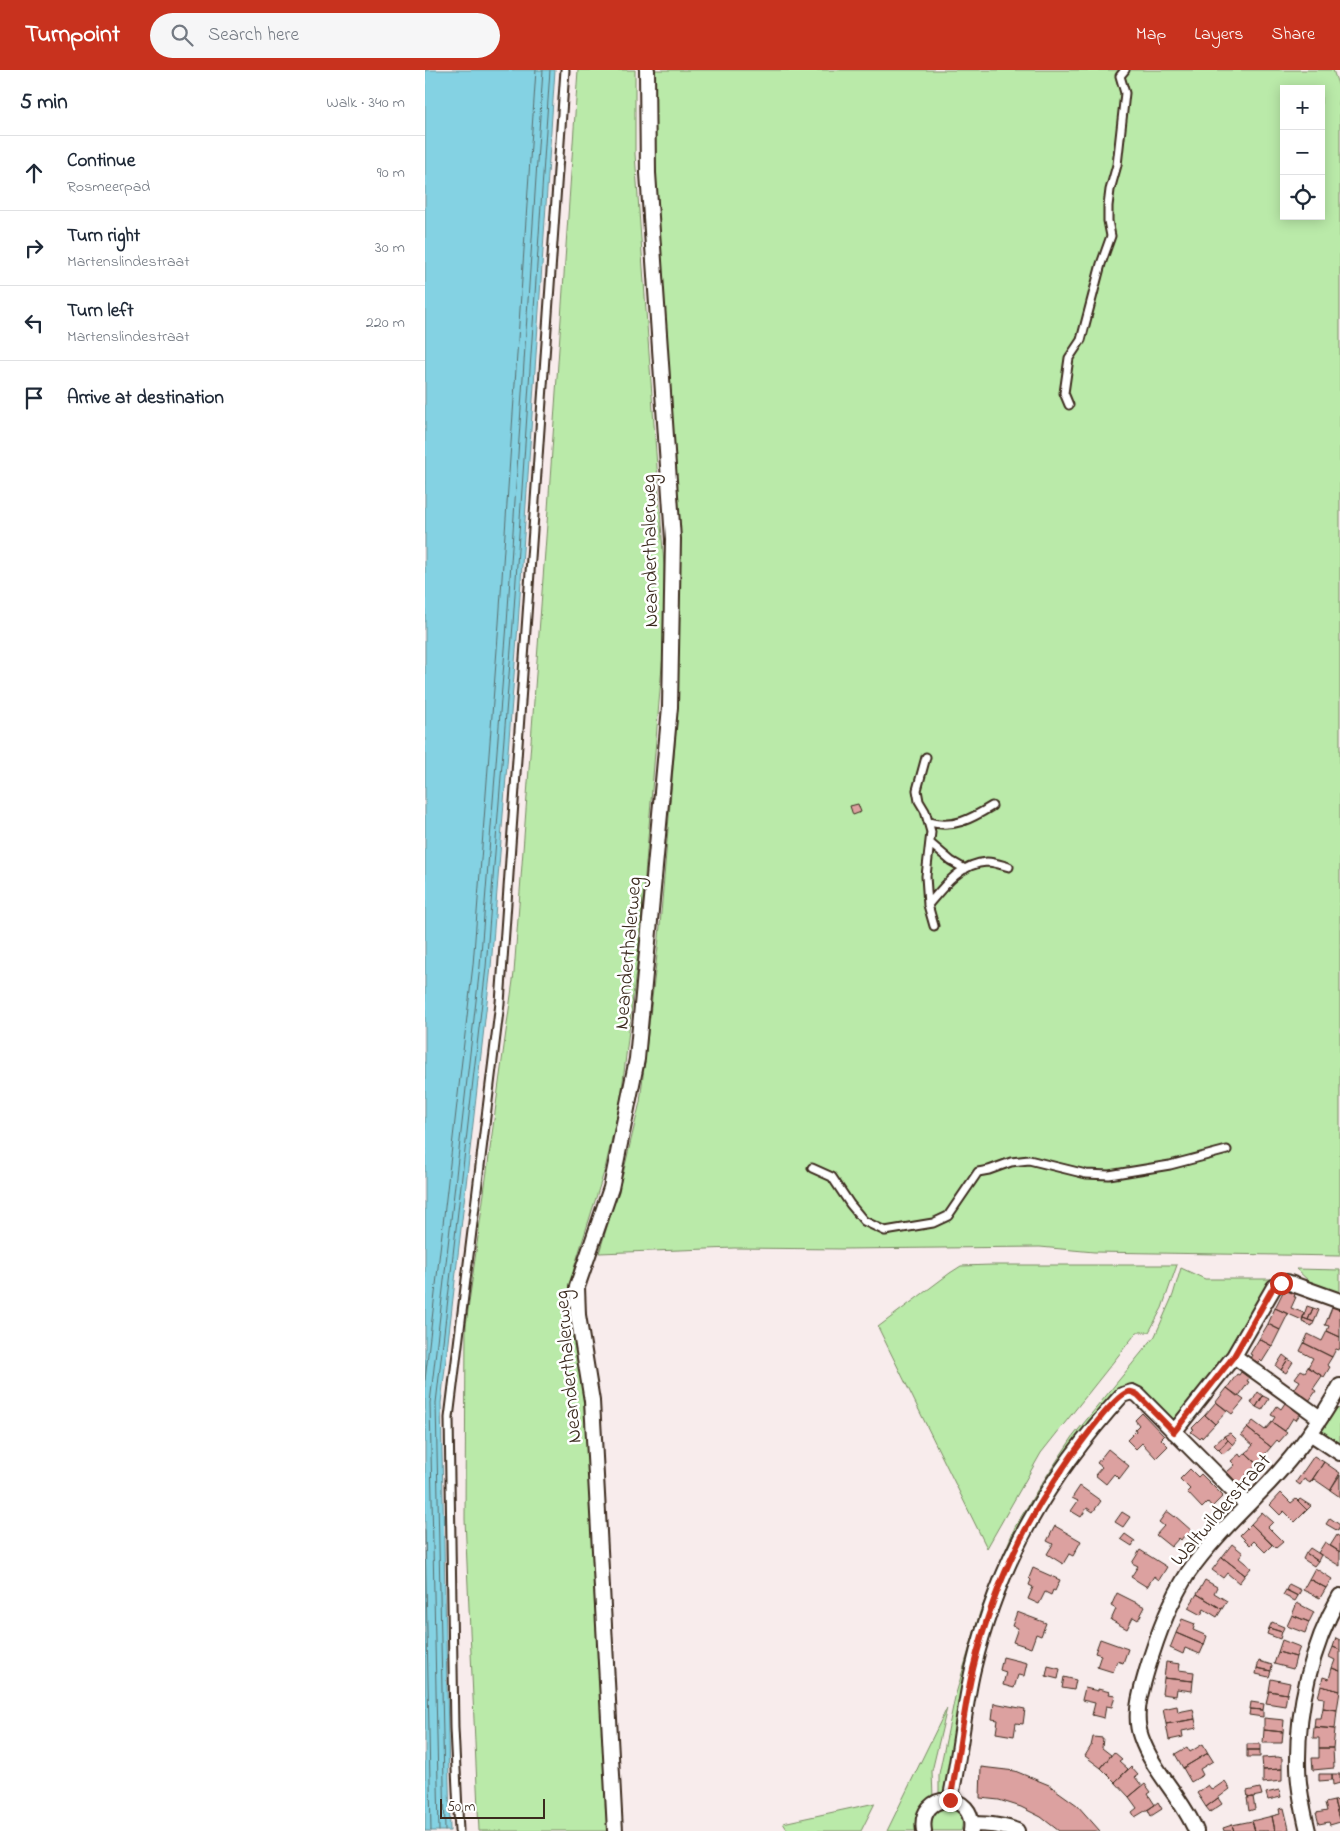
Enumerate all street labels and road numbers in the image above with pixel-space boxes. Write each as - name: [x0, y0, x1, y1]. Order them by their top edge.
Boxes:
- street label: Neanderthalerweg: [635, 474, 669, 628]
- street label: Neanderthalerweg: [607, 875, 653, 1031]
- street label: Neanderthalerweg: [547, 1289, 593, 1445]
- street label: Waltwilderstraat: [1164, 1447, 1279, 1573]

